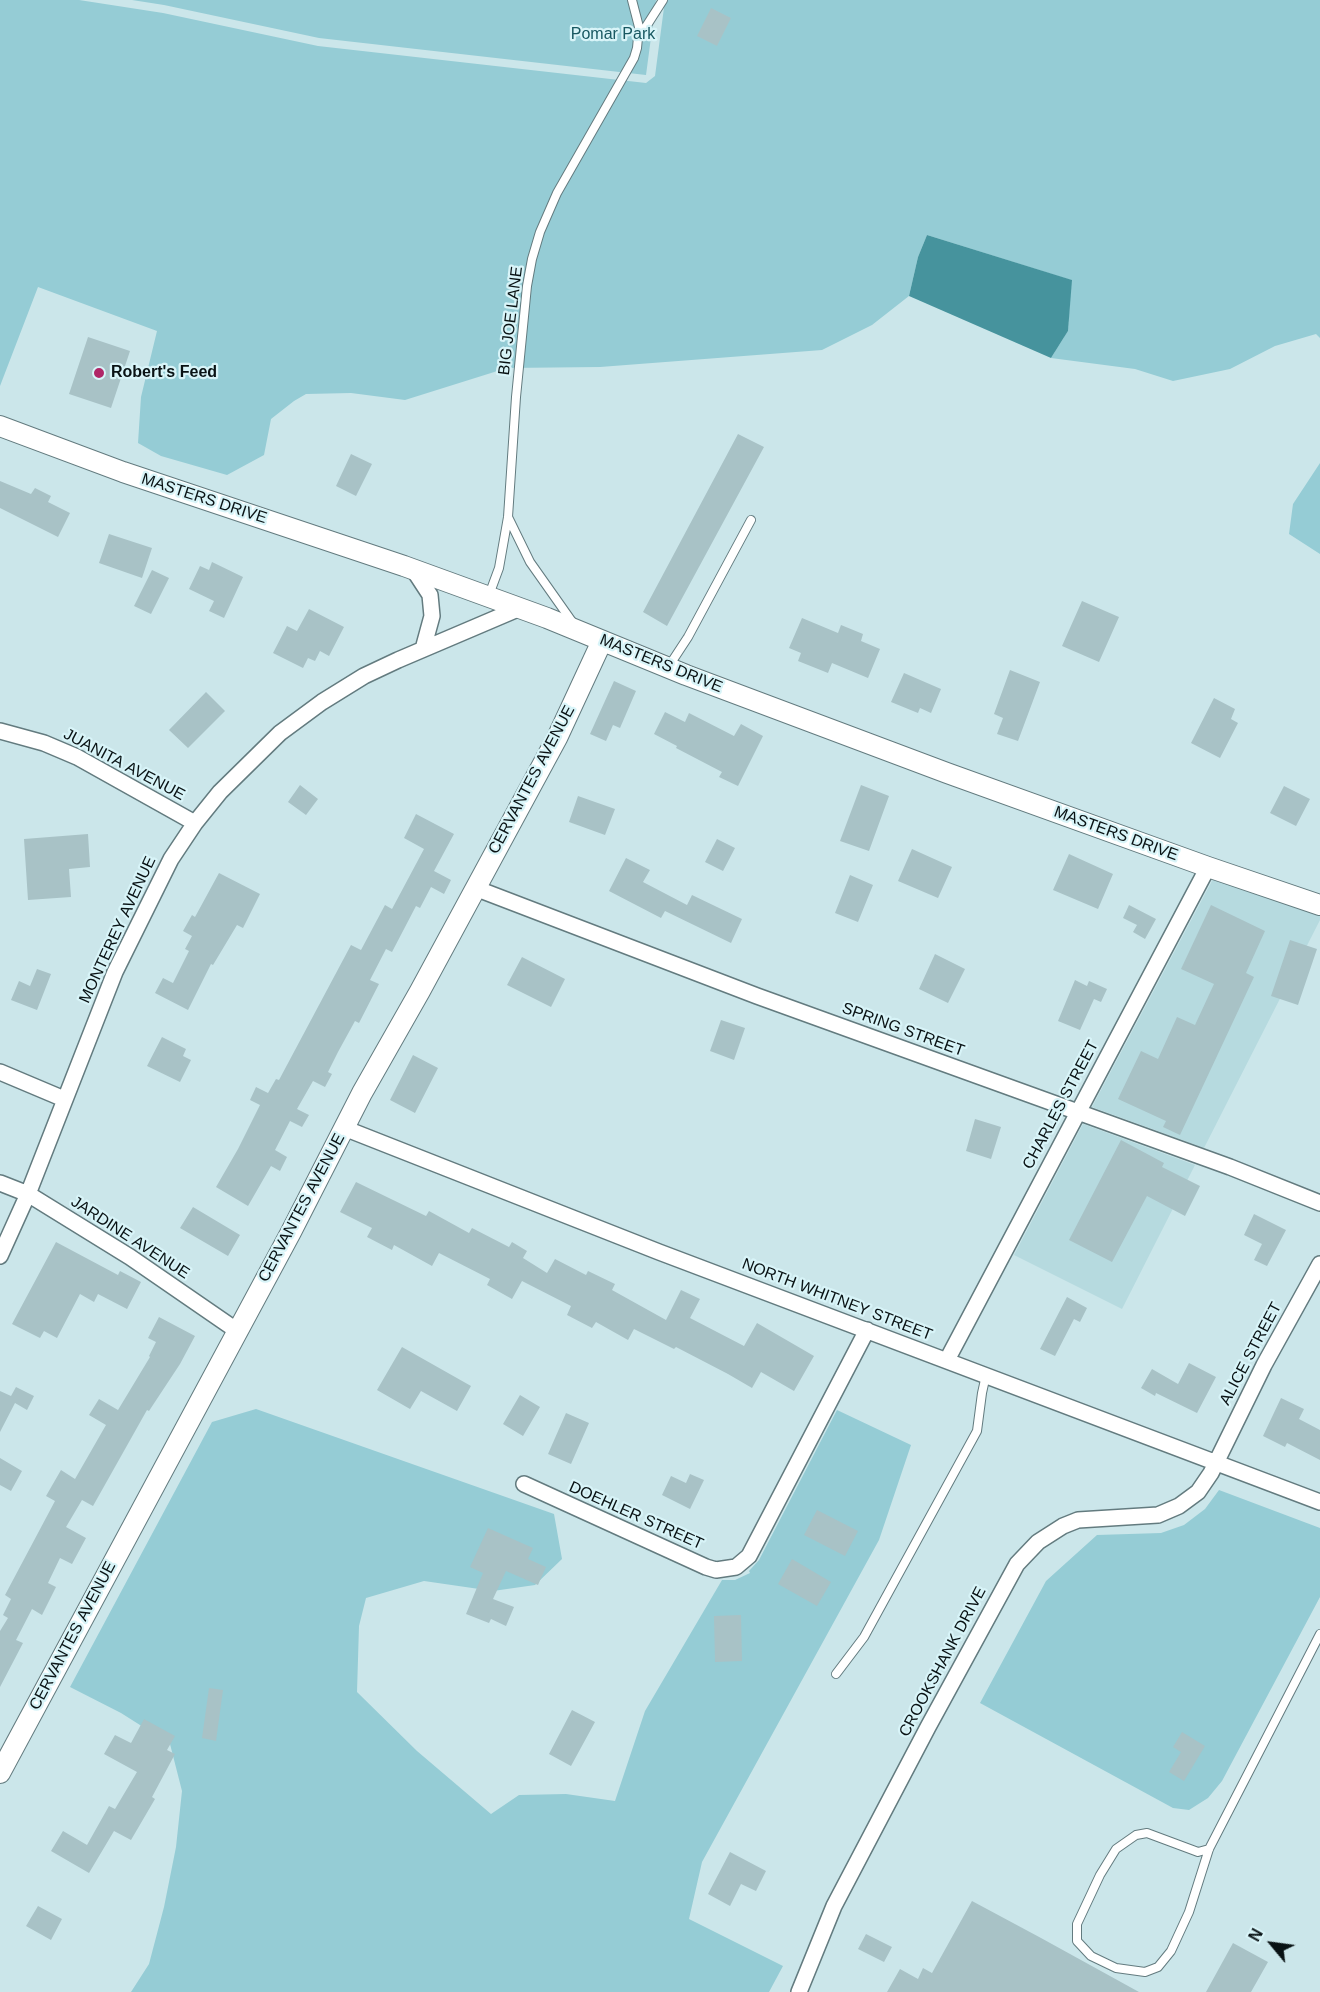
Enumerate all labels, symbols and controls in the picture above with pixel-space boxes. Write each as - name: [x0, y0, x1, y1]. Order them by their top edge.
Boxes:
- park label: Pomar Park: [571, 25, 655, 45]
- street label: BIG JOE LANE: [495, 266, 527, 376]
- place label: Robert's Feed: [111, 363, 217, 383]
- marker: Robert's Feed: [92, 366, 106, 380]
- street label: MASTERS DRIVE: [139, 470, 269, 528]
- street label: MASTERS DRIVE: [597, 631, 725, 697]
- street label: CERVANTES AVENUE: [485, 702, 579, 858]
- street label: JUANITA AVENUE: [60, 725, 188, 805]
- street label: MASTERS DRIVE: [1051, 803, 1181, 865]
- street label: MONTEREY AVENUE: [76, 854, 160, 1006]
- street label: SPRING STREET: [839, 999, 967, 1061]
- street label: CHARLES STREET: [1019, 1037, 1103, 1173]
- street label: CERVANTES AVENUE: [255, 1130, 349, 1286]
- street label: JARDINE AVENUE: [67, 1193, 193, 1283]
- street label: NORTH WHITNEY STREET: [739, 1255, 935, 1345]
- street label: ALICE STREET: [1216, 1299, 1286, 1409]
- street label: DOEHLER STREET: [566, 1478, 706, 1554]
- street label: CERVANTES AVENUE: [26, 1558, 120, 1714]
- street label: CROOKSHANK DRIVE: [895, 1584, 991, 1740]
- north arrow: [1242, 1914, 1302, 1974]
- text: N: [1246, 1926, 1266, 1944]

